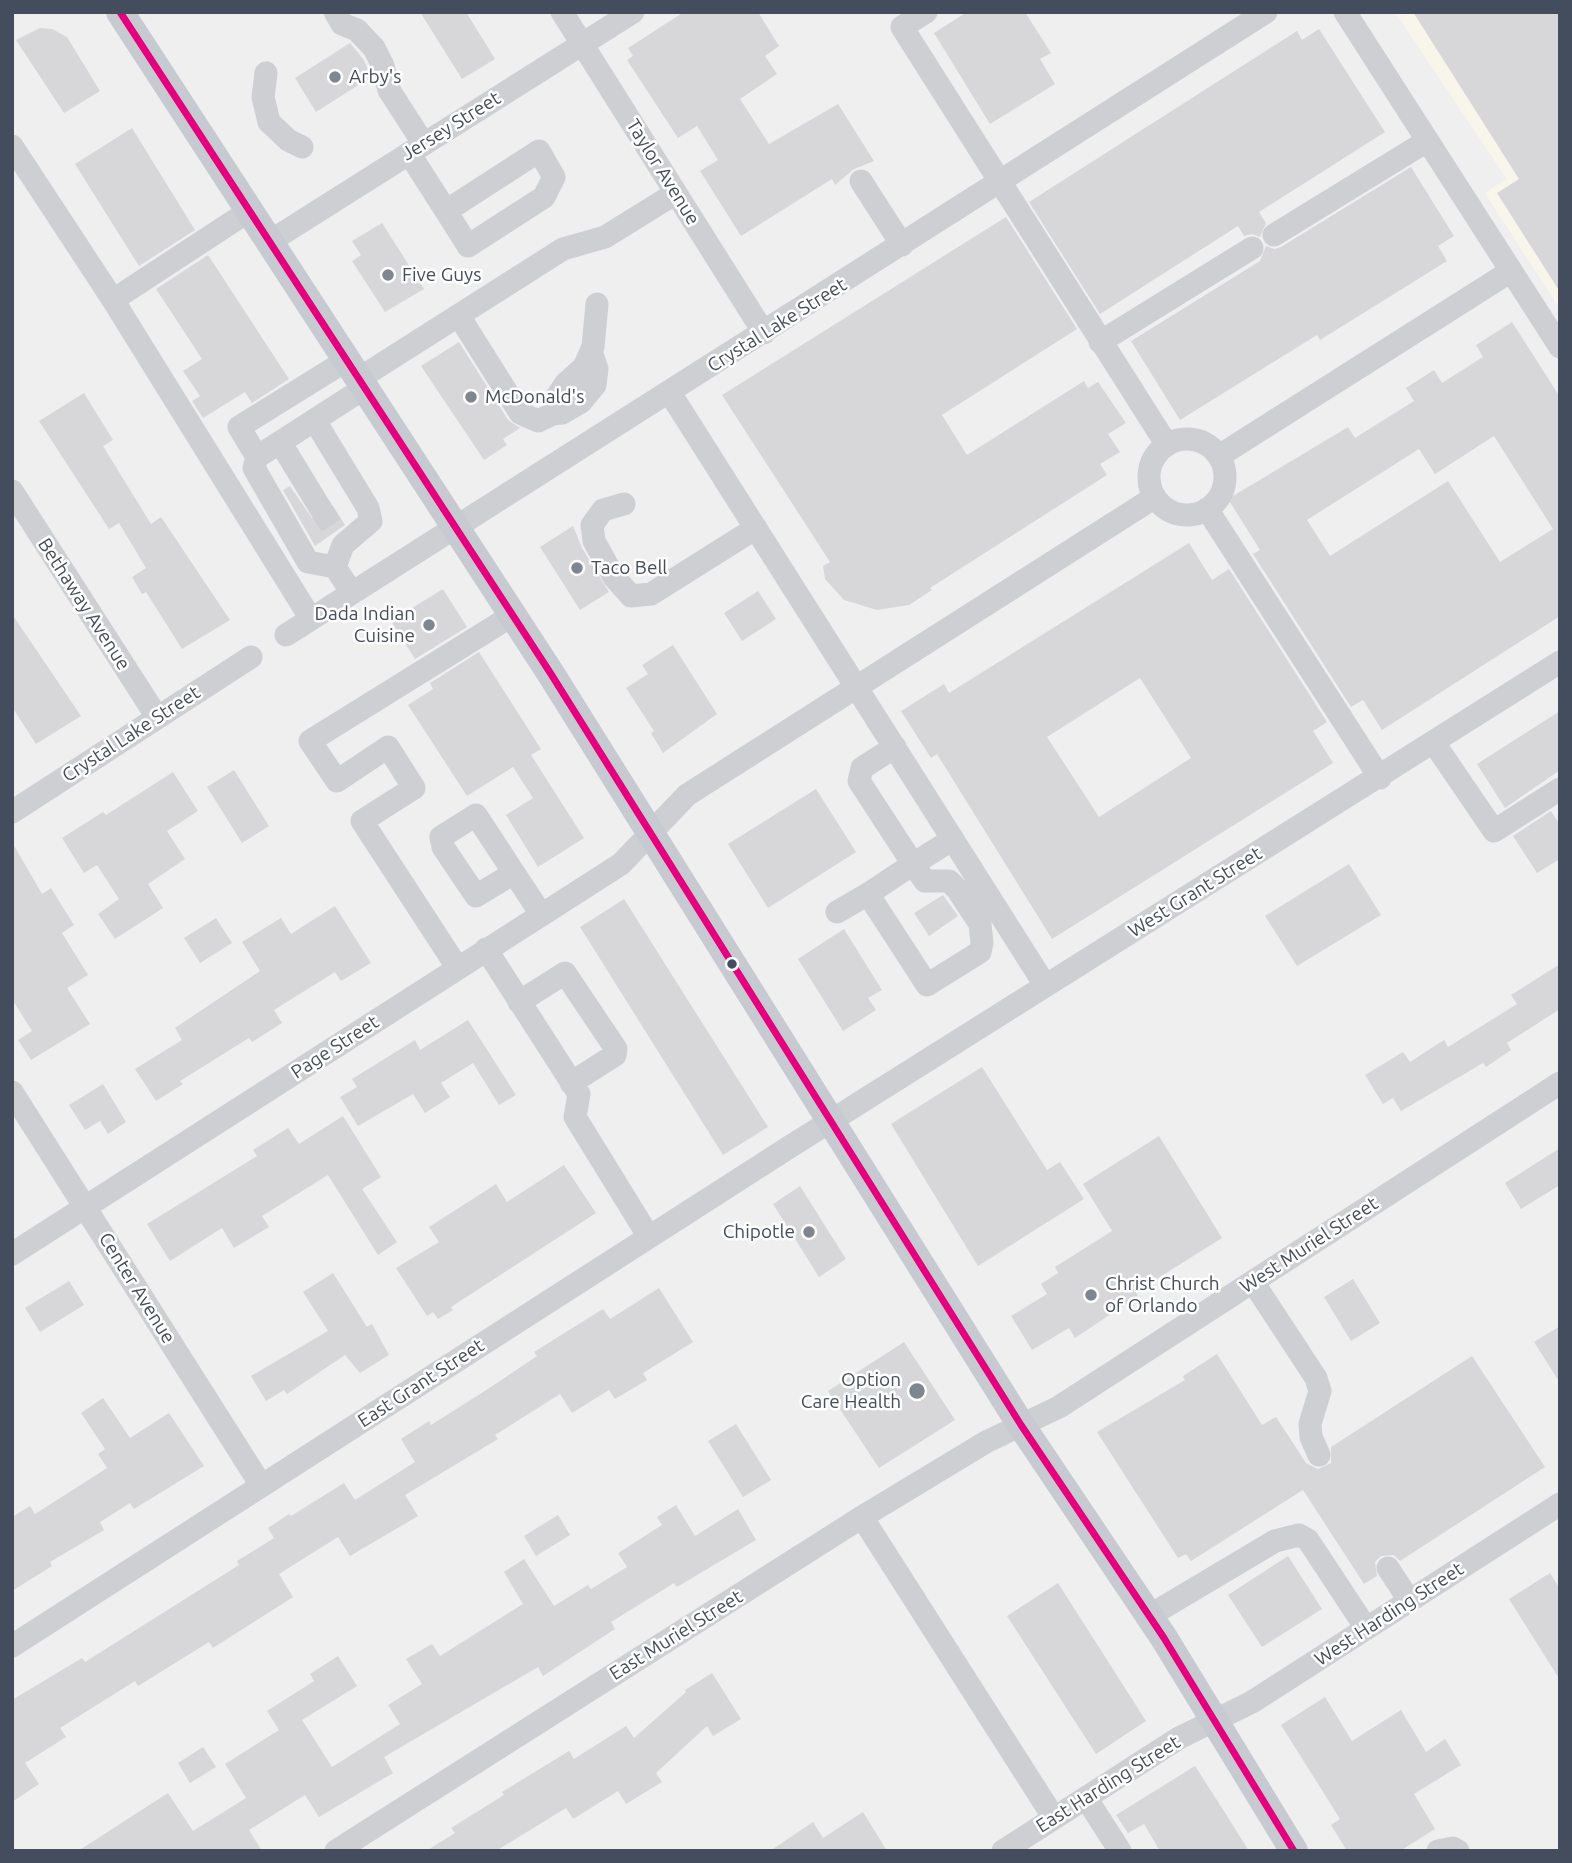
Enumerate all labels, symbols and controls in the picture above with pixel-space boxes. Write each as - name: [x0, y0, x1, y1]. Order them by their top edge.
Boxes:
- place label: Arby's: [349, 66, 402, 88]
- marker: Arby's: [327, 69, 343, 85]
- street label: Jersey Street: [397, 87, 505, 165]
- street label: Taylor Avenue: [621, 115, 705, 229]
- place label: Five Guys: [402, 264, 481, 286]
- marker: Five Guys: [380, 267, 396, 283]
- street label: Crystal Lake Street: [703, 273, 851, 377]
- place label: McDonald's: [485, 386, 584, 408]
- marker: McDonald's: [463, 389, 479, 405]
- street label: Bethaway Avenue: [33, 534, 135, 674]
- place label: Taco Bell: [591, 557, 667, 579]
- marker: Taco Bell: [569, 560, 585, 576]
- place label: Dada Indian Cuisine: [315, 603, 415, 647]
- marker: Dada Indian Cuisine: [421, 617, 437, 633]
- street label: Crystal Lake Street: [58, 681, 204, 787]
- street label: West Grant Street: [1124, 842, 1266, 942]
- unlabelled marker: [725, 957, 739, 971]
- street label: Page Street: [287, 1010, 383, 1084]
- street label: West Muriel Street: [1236, 1192, 1382, 1298]
- place label: Chipotle: [723, 1221, 795, 1243]
- marker: Chipotle: [801, 1224, 817, 1240]
- street label: Center Avenue: [94, 1228, 180, 1348]
- place label: Christ Church of Orlando: [1105, 1273, 1220, 1317]
- marker: Christ Church of Orlando: [1083, 1287, 1099, 1303]
- street label: East Grant Street: [354, 1334, 488, 1432]
- place label: Option Care Health: [801, 1369, 901, 1413]
- marker: Option Care Health: [907, 1381, 927, 1401]
- street label: West Harding Street: [1310, 1557, 1468, 1671]
- street label: East Muriel Street: [605, 1585, 747, 1685]
- street label: East Harding Street: [1032, 1730, 1184, 1838]

